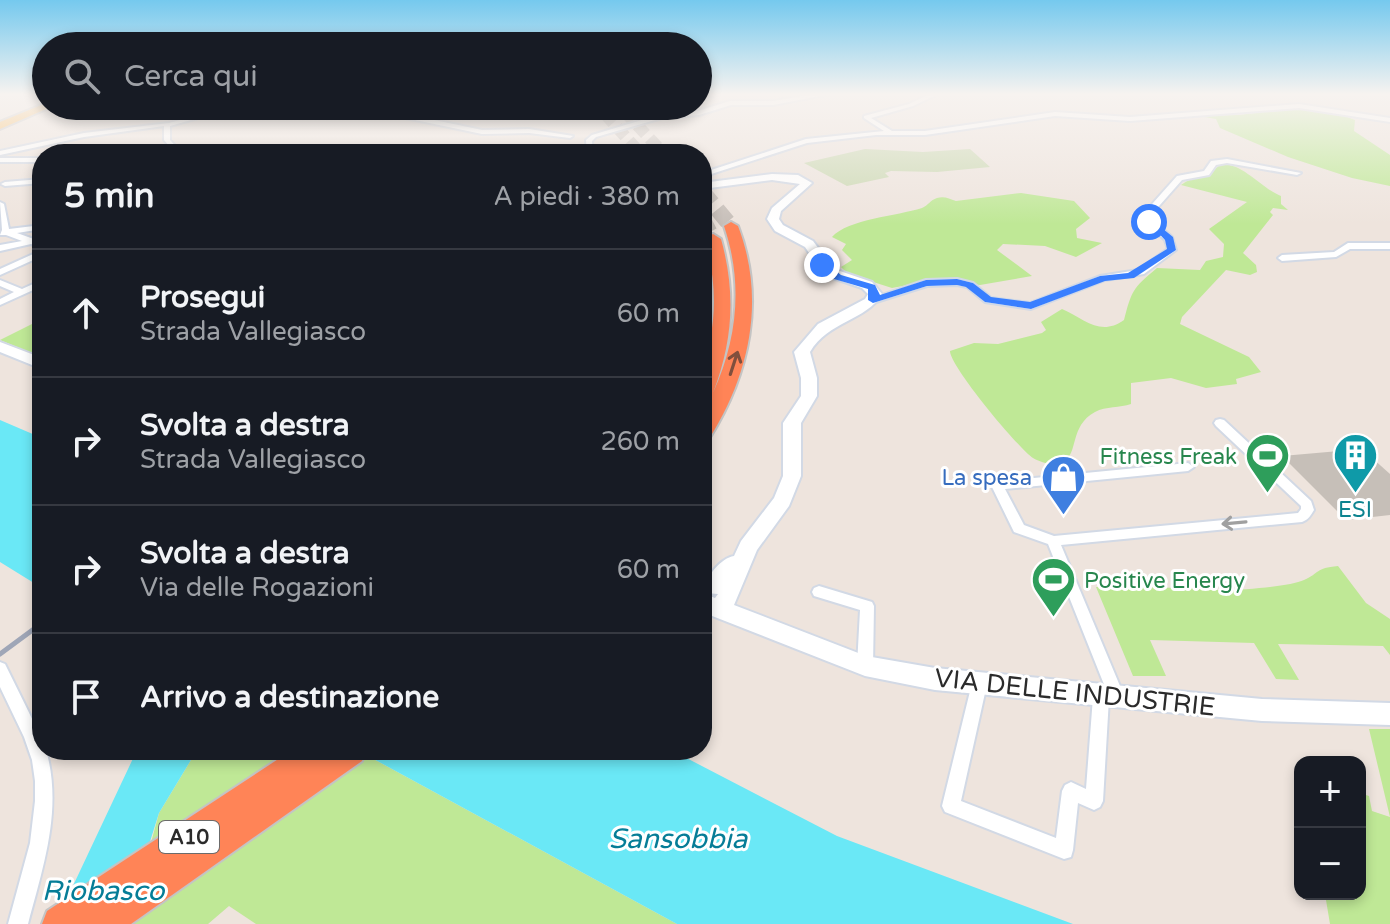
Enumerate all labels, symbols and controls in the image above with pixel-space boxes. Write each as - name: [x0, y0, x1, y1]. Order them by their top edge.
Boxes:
- search box: [32, 32, 712, 120]
- icon: search: [60, 54, 104, 98]
- text: Cerca qui: [124, 58, 258, 95]
- text: 5 min: [64, 176, 155, 217]
- text: A piedi · 380 m: [493, 181, 680, 212]
- route start: [1131, 204, 1167, 240]
- route end: [804, 247, 840, 283]
- text: Prosegui: [140, 279, 265, 316]
- icon: ahead: [64, 291, 108, 335]
- text: 60 m: [617, 298, 680, 329]
- text: Strada Vallegiasco: [140, 316, 366, 347]
- one-way arrow: [728, 351, 743, 376]
- text: Svolta a destra: [140, 407, 350, 444]
- icon: right: [64, 419, 108, 463]
- text: 260 m: [600, 426, 680, 457]
- sports icon: Fitness Freak: [1244, 432, 1292, 495]
- building icon: ESI: [1331, 432, 1379, 495]
- text: Strada Vallegiasco: [140, 444, 366, 475]
- place label: Fitness Freak: [1100, 444, 1237, 470]
- shop icon: La spesa: [1039, 453, 1087, 516]
- place label: La spesa: [941, 465, 1032, 491]
- place label: ESI: [1338, 497, 1372, 523]
- one-way arrow: [1221, 515, 1247, 530]
- text: Svolta a destra: [140, 535, 350, 572]
- icon: right: [64, 547, 108, 591]
- text: 60 m: [617, 554, 680, 585]
- sports icon: Positive Energy: [1029, 556, 1077, 619]
- place label: Positive Energy: [1084, 568, 1245, 594]
- text: Via delle Rogazioni: [140, 572, 374, 603]
- street label: VIA DELLE INDUSTRIE: [933, 662, 1217, 723]
- icon: arrive: [64, 675, 108, 719]
- text: Arrivo a destinazione: [140, 679, 439, 716]
- map controls: [1294, 756, 1366, 900]
- button: +: [1294, 756, 1366, 828]
- road number: A10: [159, 821, 219, 853]
- water label: Sansobbia: [609, 822, 749, 856]
- button: −: [1294, 828, 1366, 900]
- water label: Riobasco: [42, 874, 166, 908]

